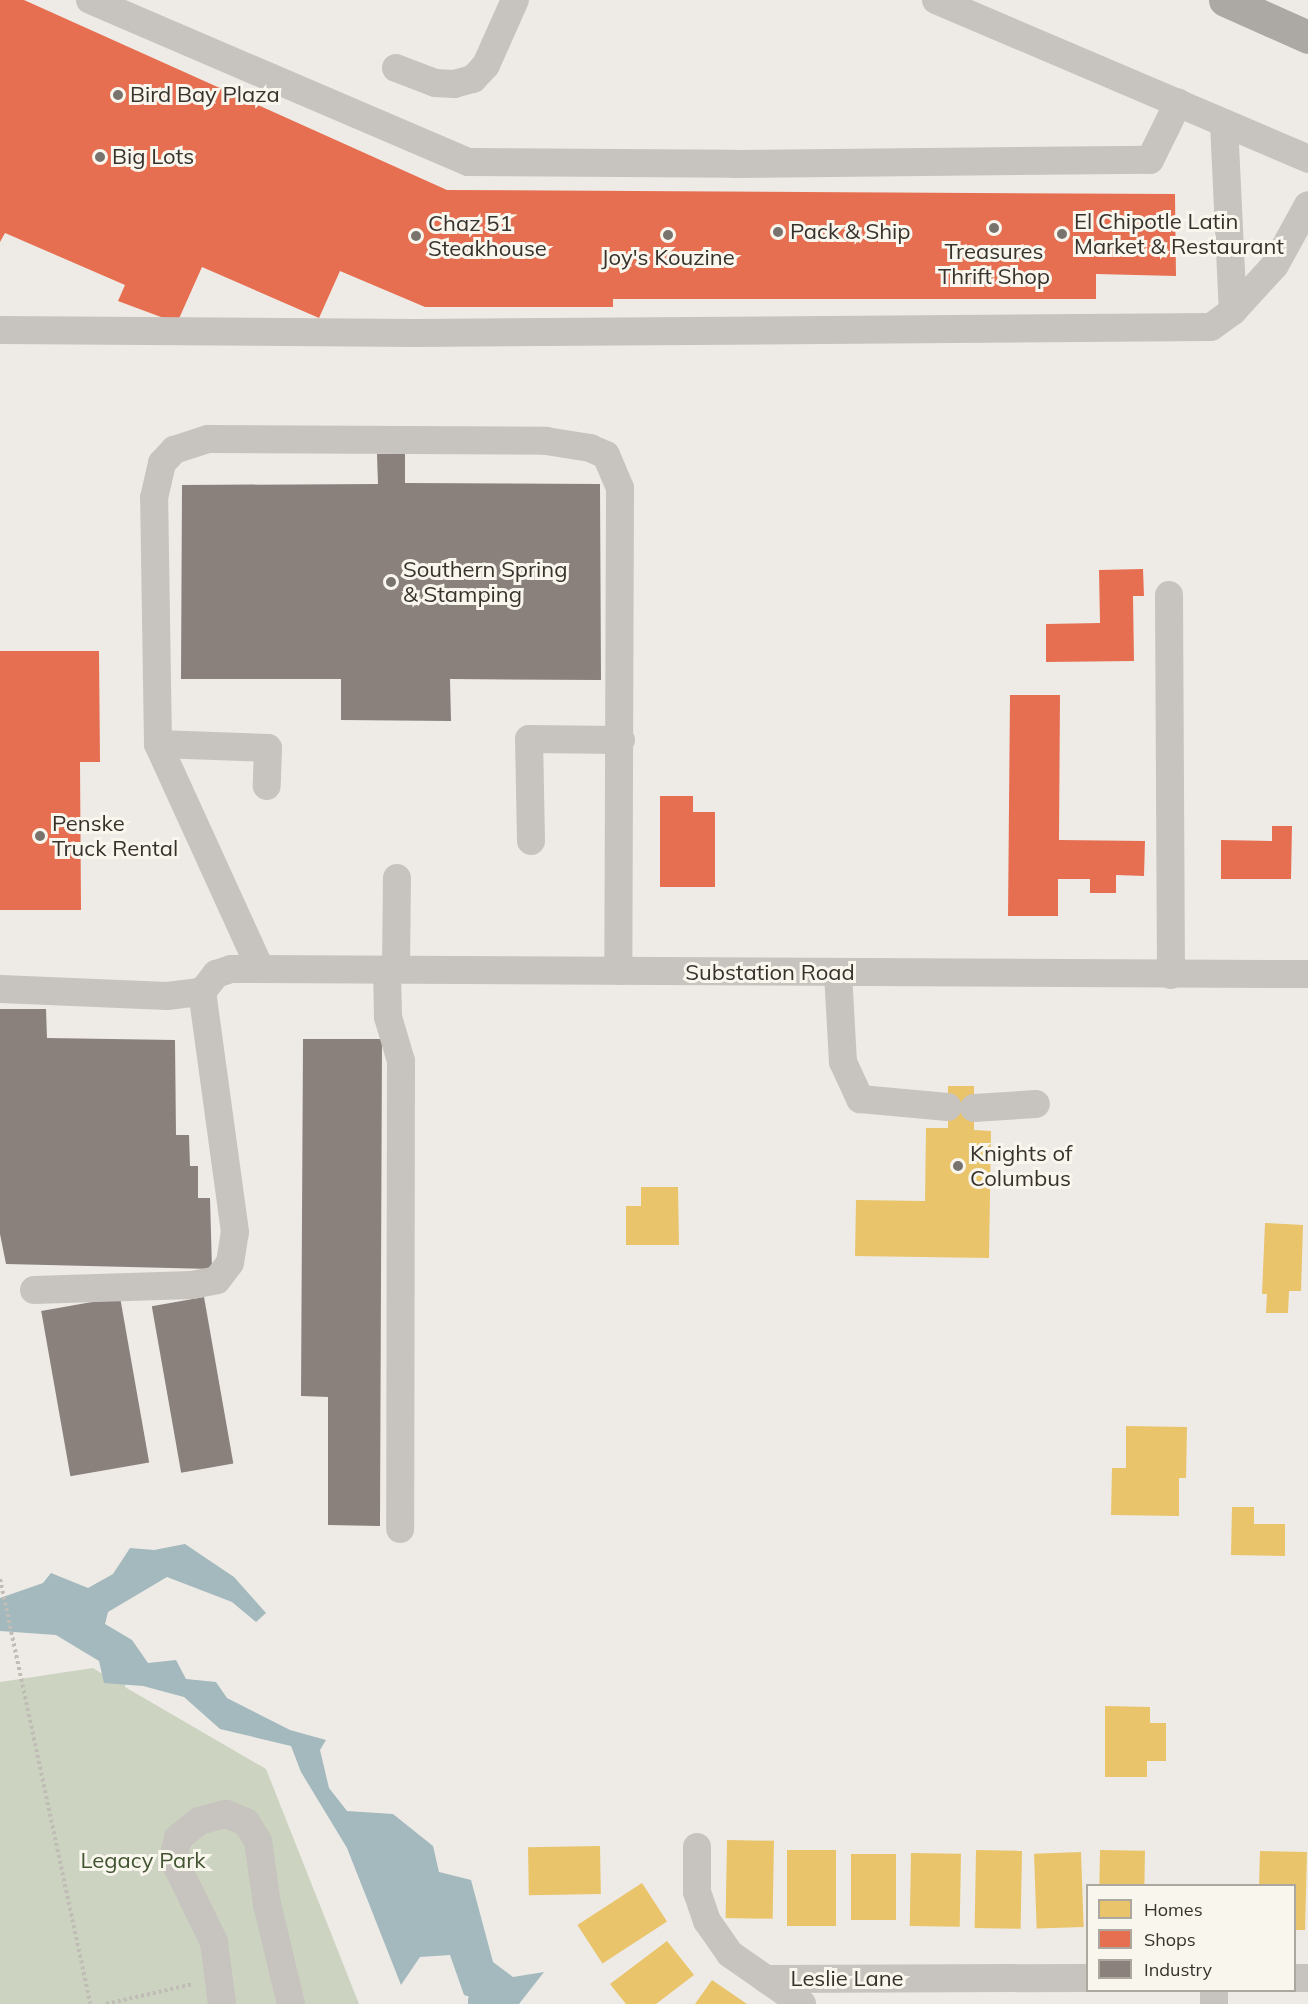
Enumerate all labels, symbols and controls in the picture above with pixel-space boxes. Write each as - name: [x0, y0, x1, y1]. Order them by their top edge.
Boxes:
- place label: Bird Bay Plaza: [130, 82, 280, 108]
- marker: Bird Bay Plaza: [111, 88, 125, 102]
- place label: Big Lots: [112, 144, 194, 170]
- marker: Big Lots: [93, 150, 107, 164]
- place label: El Chipotle Latin Market & Restaurant: [1074, 208, 1284, 260]
- place label: Chaz 51 Steakhouse: [428, 210, 547, 262]
- place label: Pack & Ship: [790, 219, 910, 245]
- marker: Treasures Thrift Shop: [987, 221, 1001, 235]
- marker: Pack & Ship: [771, 225, 785, 239]
- marker: El Chipotle Latin Market & Restaurant: [1055, 227, 1069, 241]
- marker: Joy's Kouzine: [661, 228, 675, 242]
- marker: Chaz 51 Steakhouse: [409, 229, 423, 243]
- place label: Treasures Thrift Shop: [938, 238, 1050, 290]
- place label: Joy's Kouzine: [601, 245, 735, 271]
- place label: Southern Spring & Stamping: [403, 556, 567, 608]
- marker: Southern Spring & Stamping: [384, 575, 398, 589]
- place label: Penske Truck Rental: [52, 810, 178, 861]
- marker: Penske Truck Rental: [33, 829, 47, 843]
- street label: Substation Road: [685, 960, 855, 986]
- place label: Knights of Columbus: [970, 1140, 1072, 1192]
- marker: Knights of Columbus: [951, 1159, 965, 1173]
- park label: Legacy Park: [80, 1848, 206, 1874]
- legend: [1086, 1884, 1296, 1992]
- text: Homes: [1144, 1898, 1203, 1921]
- text: Shops: [1144, 1928, 1196, 1951]
- text: Industry: [1144, 1958, 1212, 1981]
- street label: Leslie Lane: [791, 1966, 903, 1992]

